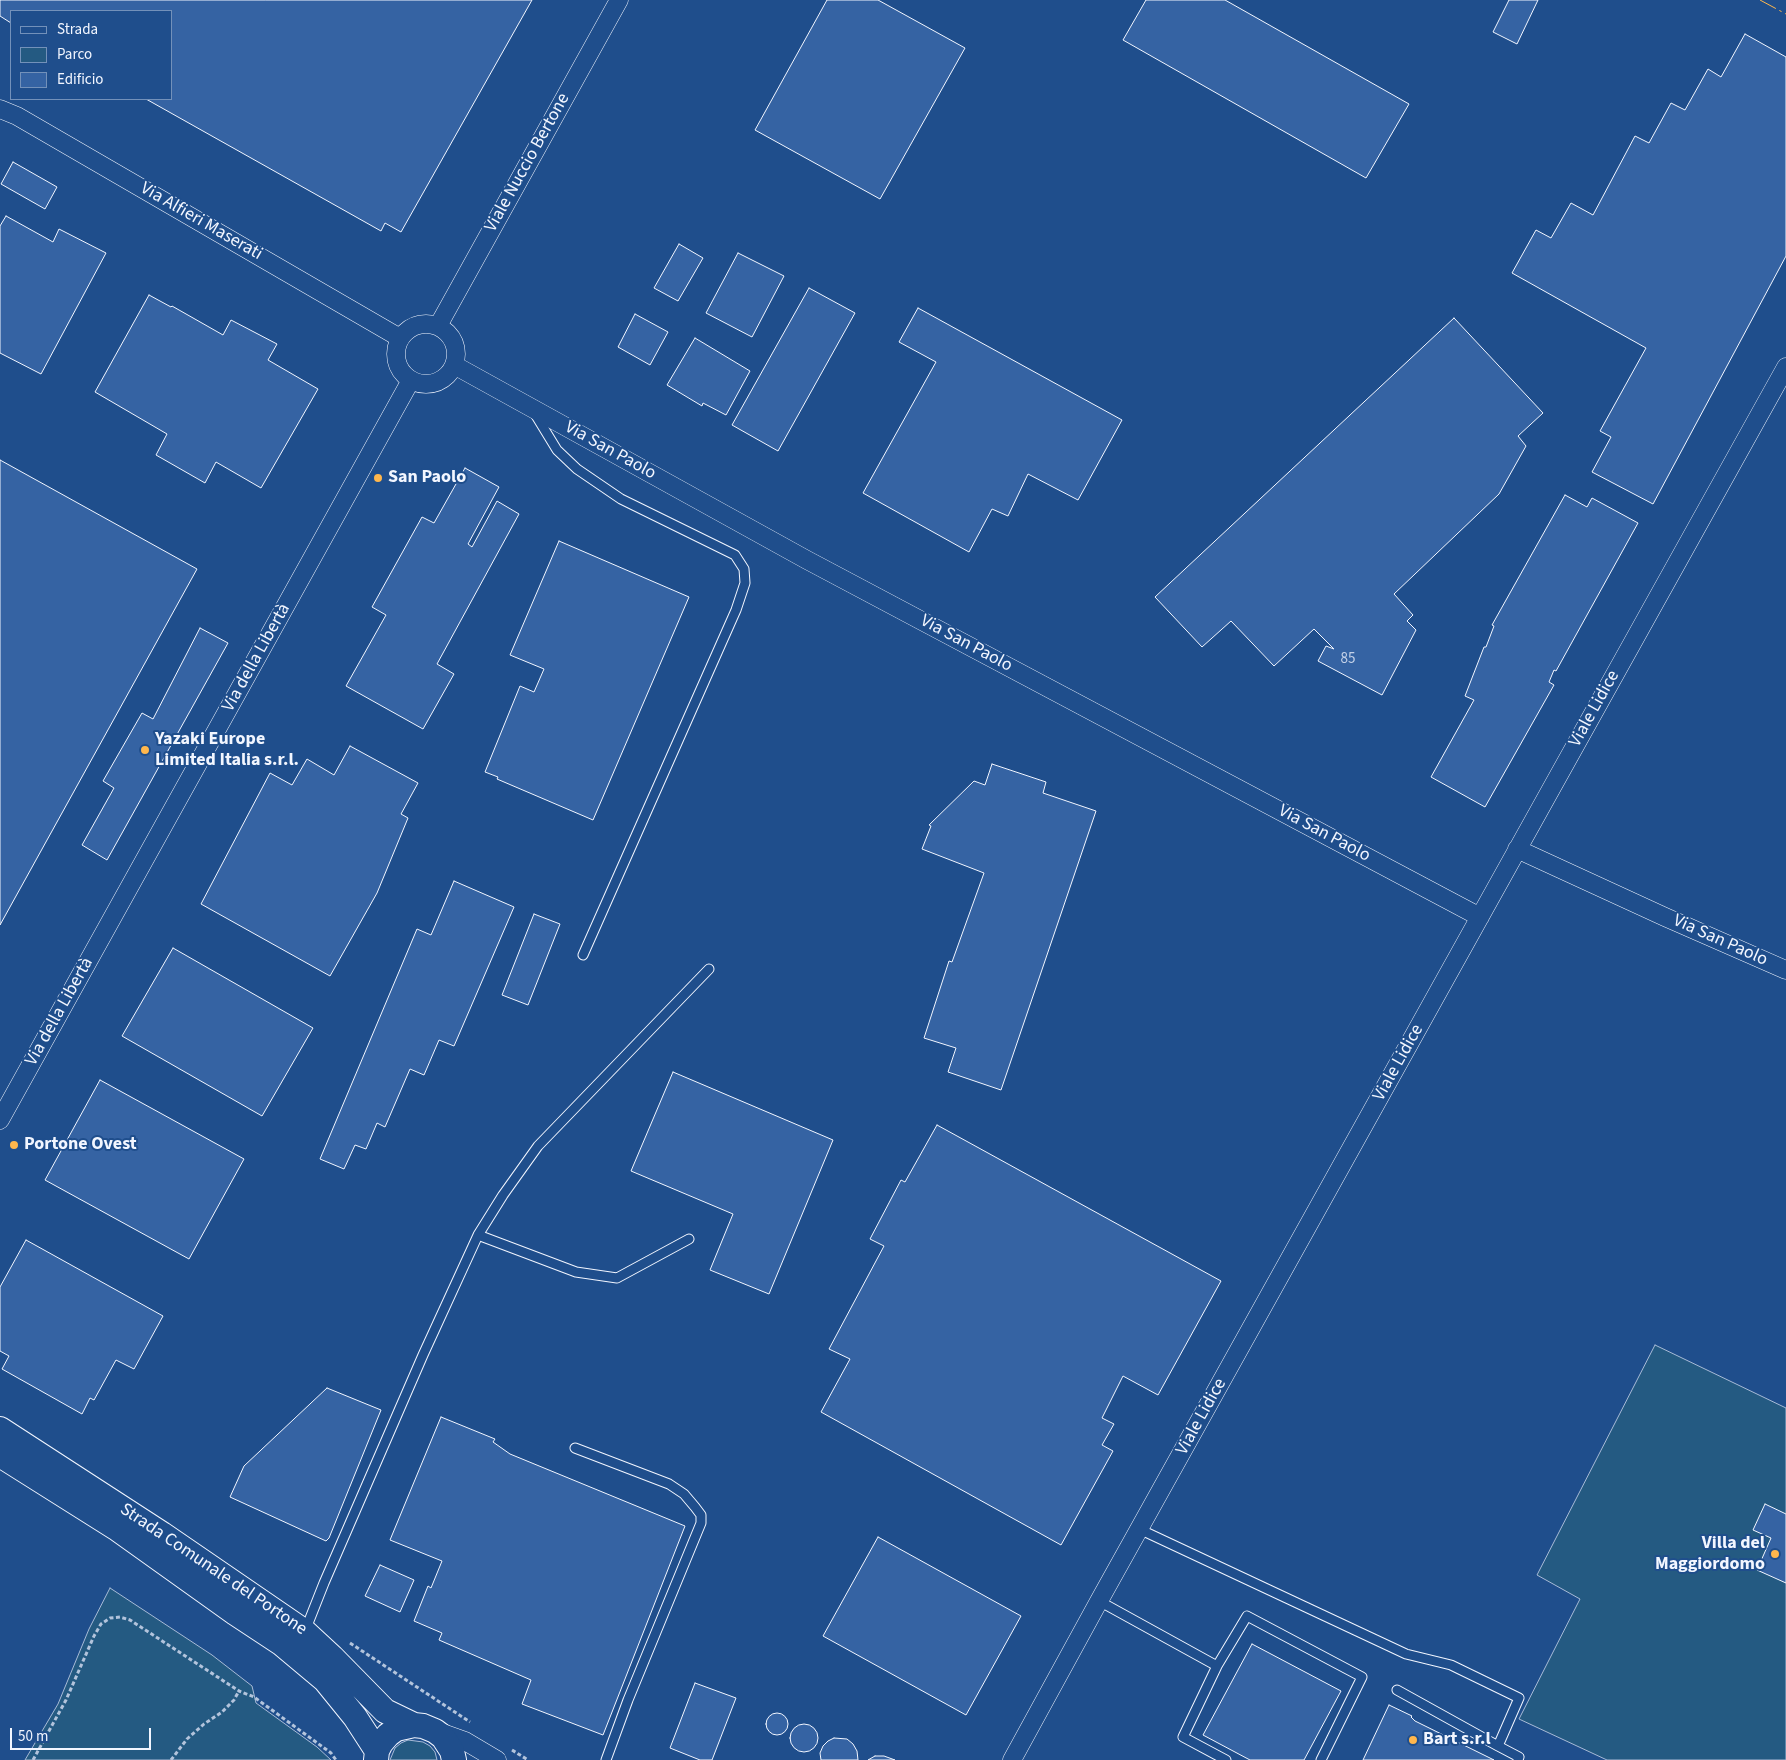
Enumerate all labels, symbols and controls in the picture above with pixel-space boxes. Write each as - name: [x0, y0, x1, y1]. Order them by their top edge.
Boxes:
- legend: [10, 10, 172, 100]
- text: Strada: [57, 19, 98, 40]
- text: Parco: [57, 44, 92, 65]
- text: Edificio: [57, 69, 104, 90]
- street label: Viale Nuccio Bertone: [481, 90, 575, 236]
- street label: Via Alfieri Maserati: [136, 178, 266, 266]
- street label: Via San Paolo: [561, 417, 659, 485]
- place label: San Paolo: [388, 467, 466, 489]
- marker: San Paolo: [372, 472, 384, 484]
- street label: Via della Libertà: [218, 600, 296, 716]
- street label: Via San Paolo: [916, 611, 1016, 677]
- house number: 85: [1341, 651, 1355, 669]
- street label: Viale Lidice: [1565, 667, 1625, 751]
- place label: Yazaki Europe Limited Italia s.r.l.: [155, 729, 299, 772]
- marker: Yazaki Europe Limited Italia s.r.l.: [139, 744, 151, 756]
- street label: Via San Paolo: [1274, 801, 1374, 867]
- street label: Via San Paolo: [1669, 911, 1771, 971]
- street label: Via della Libertà: [21, 954, 99, 1070]
- street label: Viale Lidice: [1369, 1021, 1429, 1105]
- place label: Portone Ovest: [24, 1134, 137, 1156]
- marker: Portone Ovest: [8, 1139, 20, 1151]
- street label: Viale Lidice: [1172, 1375, 1232, 1459]
- street label: Strada Comunale del Portone: [115, 1499, 311, 1641]
- place label: Villa del Maggiordomo: [1655, 1533, 1765, 1576]
- marker: Villa del Maggiordomo: [1769, 1548, 1781, 1560]
- scale bar: [12, 1718, 154, 1750]
- text: 50 m: [18, 1726, 48, 1747]
- place label: Bart s.r.l: [1423, 1729, 1491, 1751]
- marker: Bart s.r.l: [1407, 1734, 1419, 1746]

